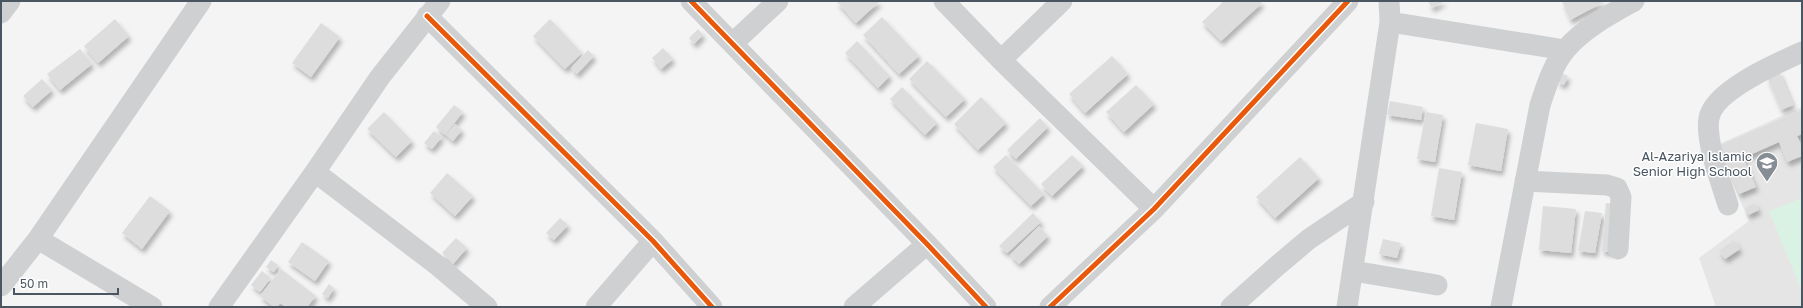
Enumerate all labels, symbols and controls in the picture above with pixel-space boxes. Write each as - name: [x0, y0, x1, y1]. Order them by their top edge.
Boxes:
- place label: Al-Azariya Islamic Senior High School: [1633, 148, 1752, 179]
- school or university icon: Al-Azariya Islamic Senior High School: [1754, 150, 1780, 183]
- scale bar: [14, 270, 118, 296]
- text: 50 m: [20, 276, 48, 291]

